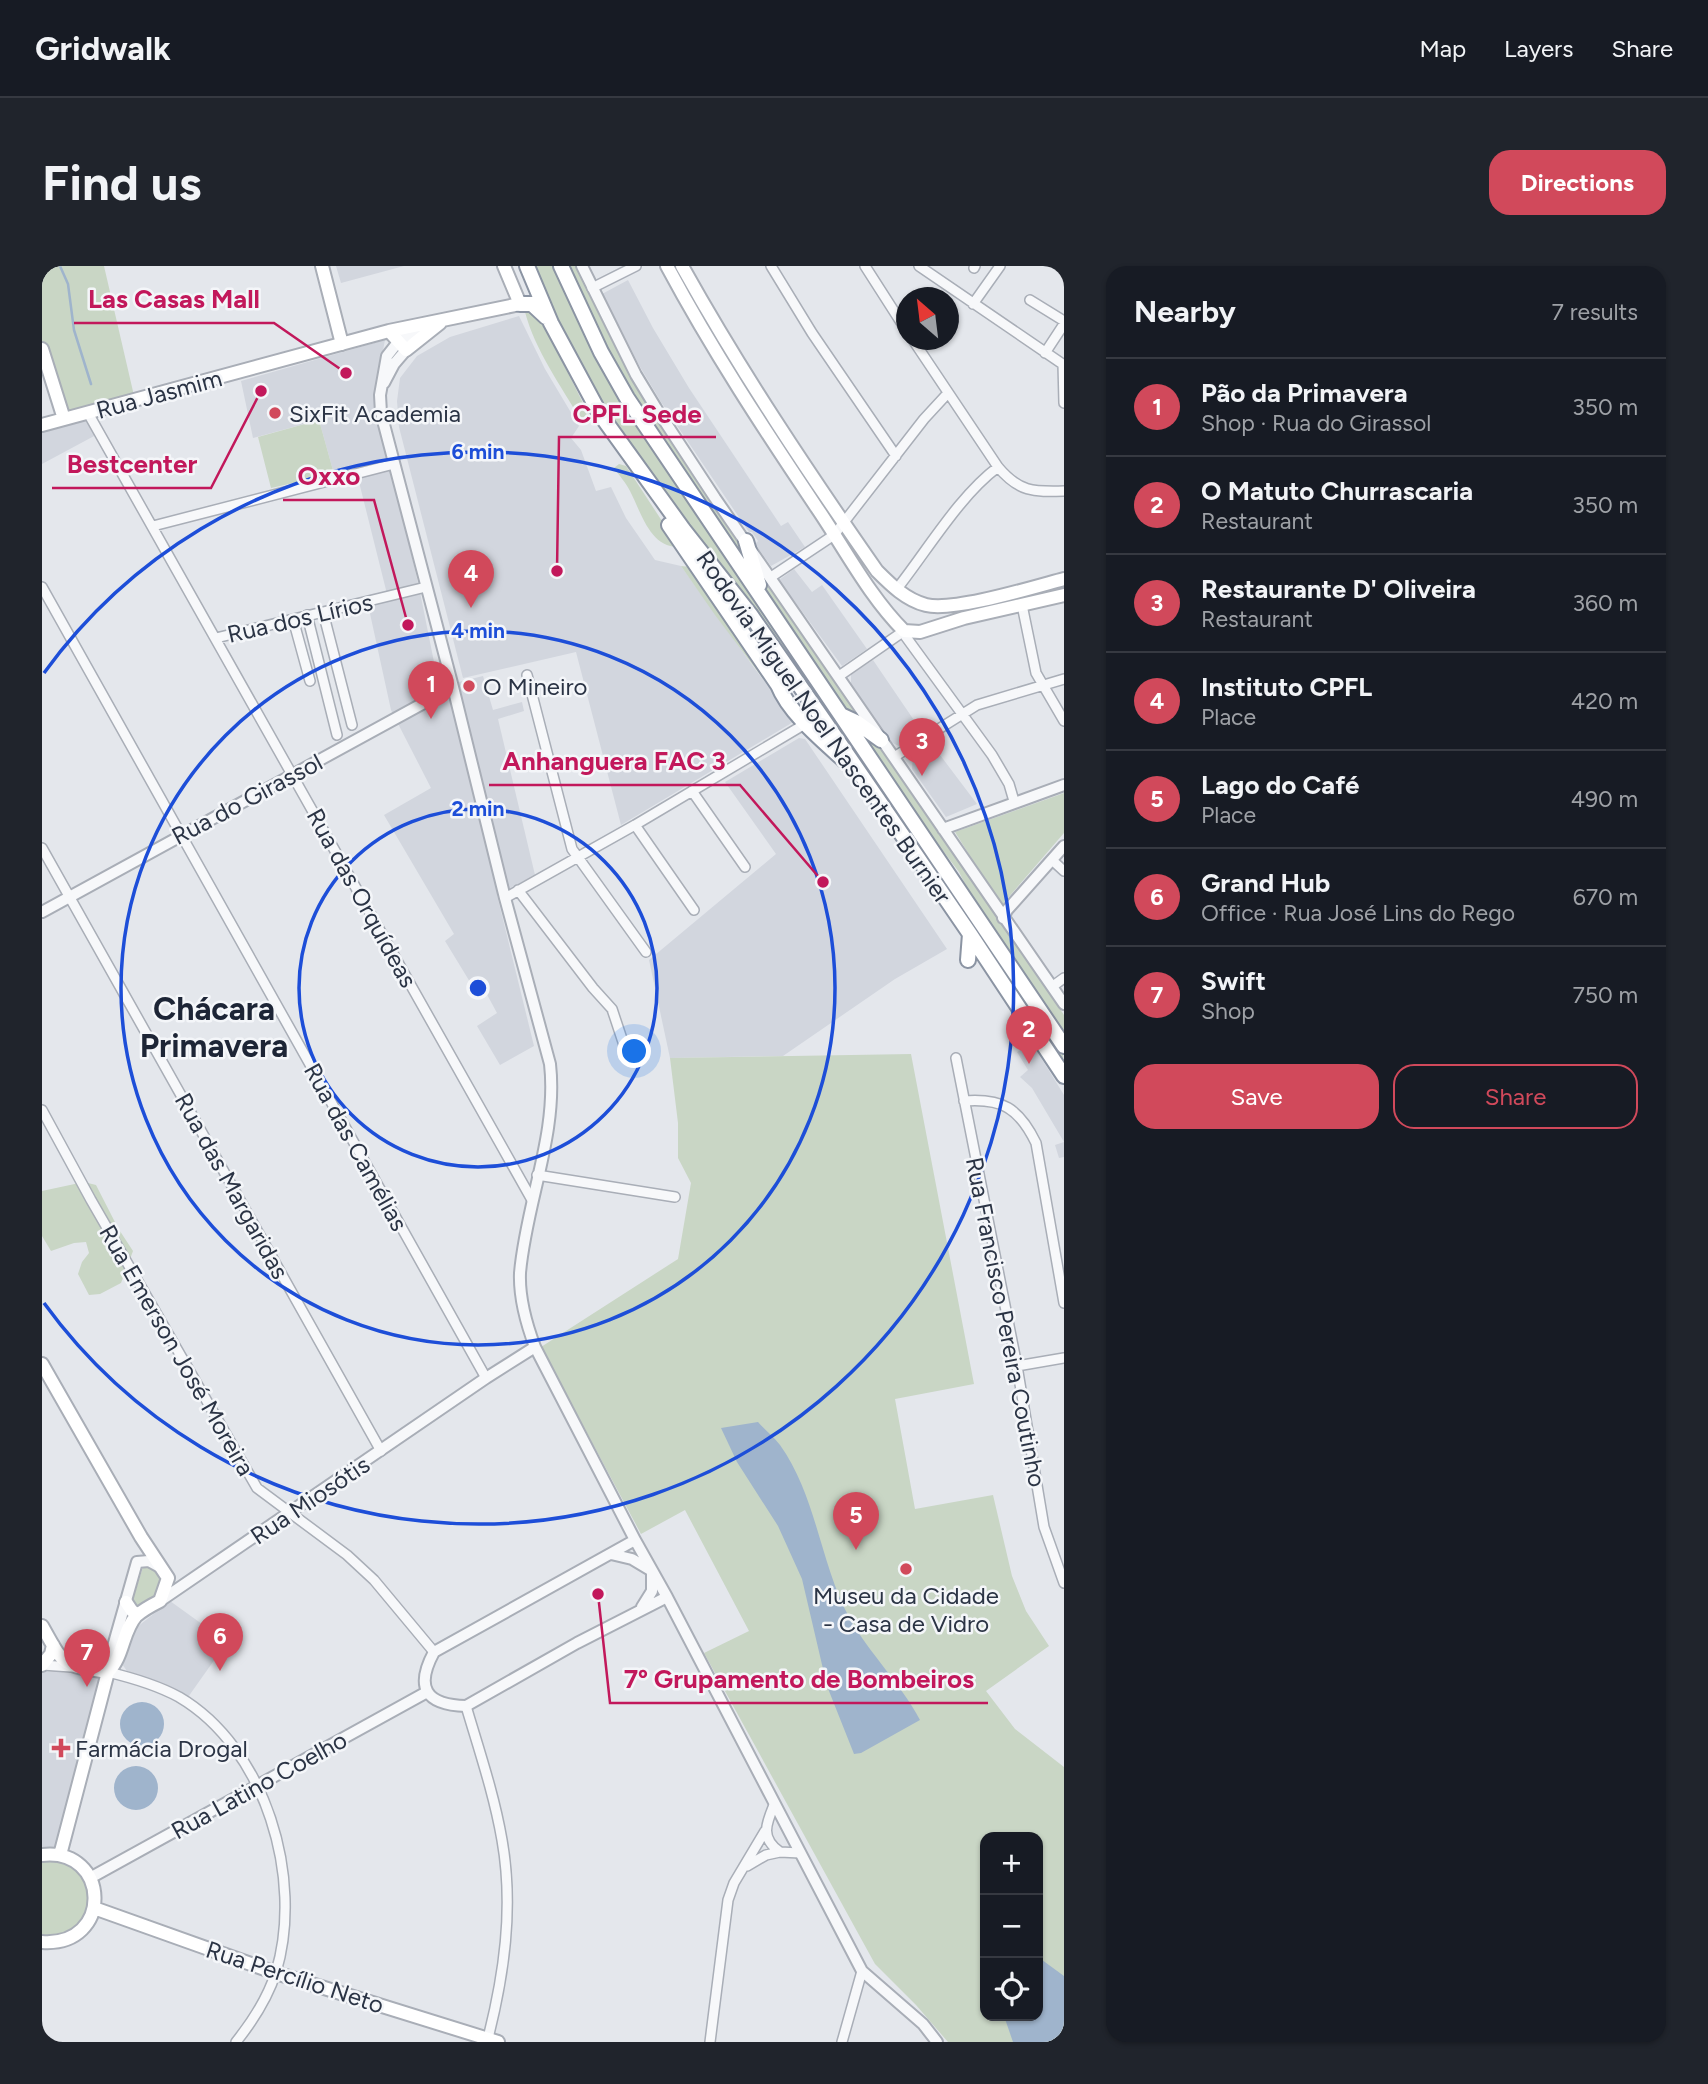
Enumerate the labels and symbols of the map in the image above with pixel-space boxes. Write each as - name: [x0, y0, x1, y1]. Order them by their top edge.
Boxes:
- callout: Las Casas Mall: [74, 276, 274, 323]
- text: Las Casas Mall: [88, 283, 260, 315]
- north arrow: [896, 287, 959, 350]
- street label: Rua Jasmim: [93, 363, 225, 425]
- callout: CPFL Sede: [559, 390, 716, 437]
- text: CPFL Sede: [572, 398, 702, 430]
- place label: SixFit Academia: [289, 399, 461, 428]
- marker: SixFit Academia: [267, 405, 283, 421]
- text: 6 min: [452, 439, 504, 464]
- callout: Bestcenter: [52, 441, 211, 488]
- text: Bestcenter: [67, 448, 197, 480]
- callout: Oxxo: [283, 453, 374, 500]
- text: Oxxo: [298, 460, 360, 492]
- street label: Rodovia Miguel Noel Nascentes Burnier: [690, 545, 958, 909]
- pin: 4: [448, 550, 494, 608]
- street label: Rua dos Lírios: [224, 587, 376, 649]
- text: 4 min: [451, 618, 505, 643]
- pin: 1: [408, 661, 454, 719]
- place label: O Mineiro: [483, 672, 588, 701]
- marker: O Mineiro: [461, 678, 477, 694]
- pin: 3: [899, 718, 945, 776]
- callout: Anhanguera FAC 3: [489, 738, 740, 785]
- text: Anhanguera FAC 3: [502, 745, 726, 777]
- street label: Rua do Girassol: [167, 747, 327, 851]
- text: 2 min: [452, 796, 504, 821]
- street label: Rua das Orquídeas: [301, 803, 423, 993]
- centre of rings: [466, 976, 490, 1000]
- district label: Chácara Primavera: [140, 990, 288, 1065]
- pin: 2: [1006, 1006, 1052, 1064]
- your location: [617, 1034, 651, 1068]
- street label: Rua das Camélias: [298, 1058, 414, 1236]
- street label: Rua das Margaridas: [169, 1088, 295, 1284]
- street label: Rua Francisco Pereira Coutinho: [960, 1155, 1052, 1489]
- street label: Rua Emerson José Moreira: [93, 1219, 261, 1481]
- street label: Rua Miosótis: [245, 1450, 375, 1550]
- pin: 5: [833, 1492, 879, 1550]
- marker: Museu da Cidade - Casa de Vidro: [898, 1561, 914, 1577]
- place label: Museu da Cidade - Casa de Vidro: [813, 1581, 999, 1638]
- pin: 6: [197, 1613, 243, 1671]
- pin: 7: [64, 1629, 110, 1687]
- callout: 7º Grupamento de Bombeiros: [610, 1656, 988, 1703]
- text: 7º Grupamento de Bombeiros: [624, 1663, 974, 1695]
- street label: Rua Latino Coelho: [166, 1725, 352, 1845]
- place label: Farmácia Drogal: [75, 1734, 248, 1763]
- marker: Farmácia Drogal: [53, 1740, 69, 1756]
- street label: Rua Percílio Neto: [202, 1935, 388, 2019]

